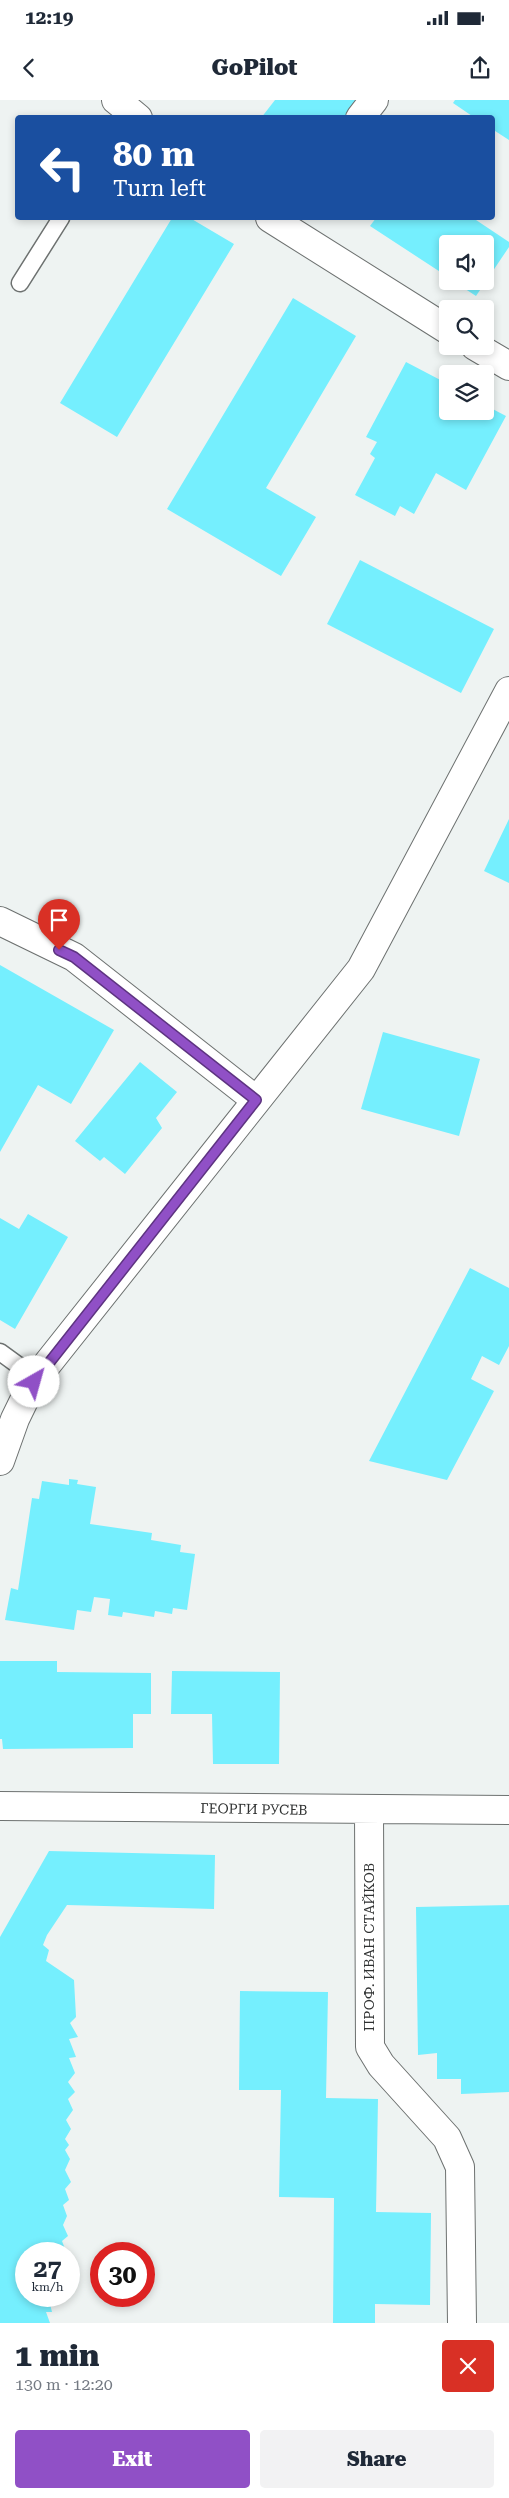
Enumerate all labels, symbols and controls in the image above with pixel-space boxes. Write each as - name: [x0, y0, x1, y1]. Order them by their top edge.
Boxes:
- text: 12:19: [25, 6, 74, 29]
- icon: back: [15, 54, 43, 82]
- icon: share: [466, 54, 494, 82]
- text: GoPilot: [211, 55, 298, 80]
- text: 80 m: [113, 134, 195, 175]
- icon: left: [30, 135, 95, 200]
- text: Turn left: [113, 176, 206, 201]
- map controls: [439, 235, 494, 420]
- button: sound: [439, 235, 494, 290]
- button: search: [439, 300, 494, 355]
- button: layers: [439, 365, 494, 420]
- pin: [38, 899, 80, 950]
- icon: arrive: [45, 906, 73, 934]
- position arrow: [7, 1355, 59, 1407]
- street label: ГЕОРГИ РУСЕВ: [200, 1800, 308, 1818]
- street label: ПРОФ. ИВАН СТАЙКОВ: [361, 1863, 377, 2031]
- speed limit sign: 30: [90, 2242, 155, 2307]
- text: 27: [33, 2254, 62, 2283]
- text: km/h: [31, 2280, 64, 2294]
- text: 1 min: [15, 2338, 99, 2373]
- button: close: [442, 2340, 494, 2392]
- text: 130 m · 12:20: [15, 2375, 113, 2394]
- button: Exit: [15, 2430, 250, 2488]
- button: Share: [260, 2430, 494, 2488]

